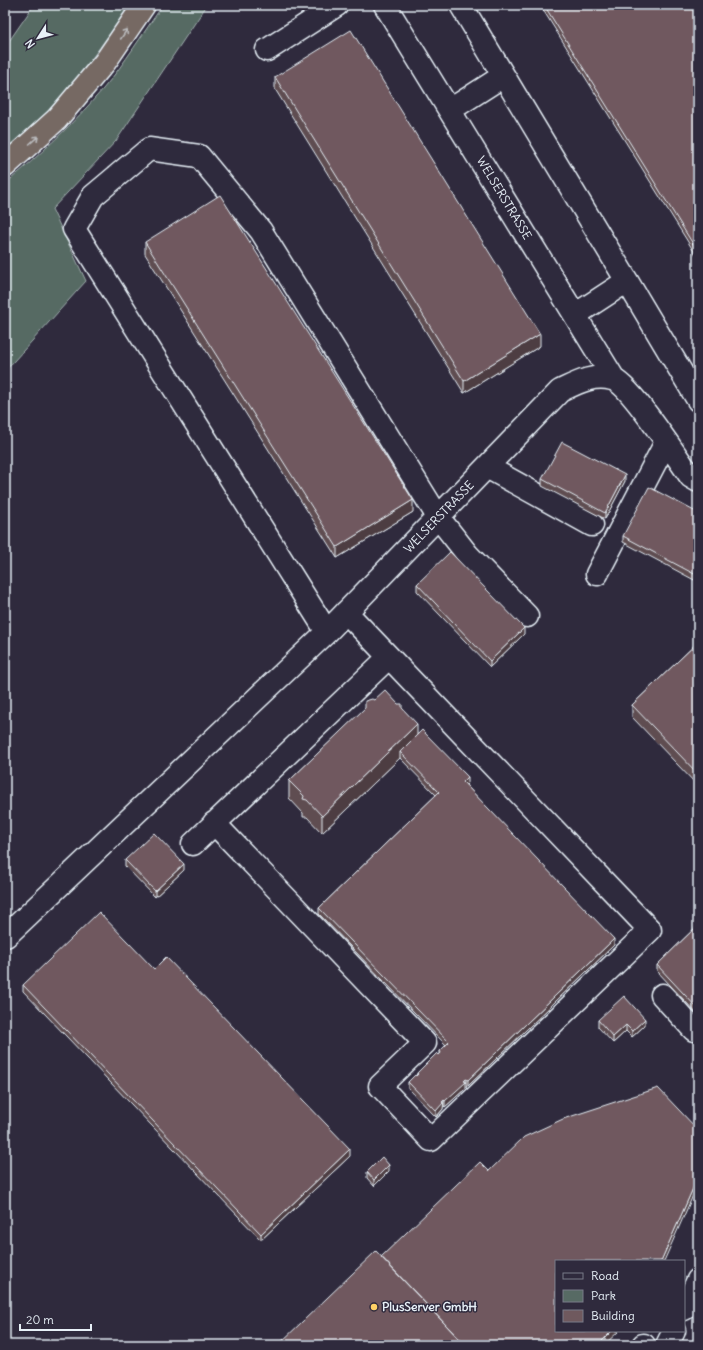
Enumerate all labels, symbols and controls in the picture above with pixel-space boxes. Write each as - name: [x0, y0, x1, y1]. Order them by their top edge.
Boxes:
- north arrow: [18, 18, 58, 58]
- one-way arrow: [120, 28, 128, 39]
- text: N: [22, 37, 38, 51]
- one-way arrow: [29, 135, 39, 145]
- street label: WELSERSTRASSE: [474, 153, 535, 242]
- street label: WELSERSTRASSE: [400, 477, 477, 556]
- legend: [555, 1260, 685, 1332]
- text: Road: [591, 1268, 619, 1283]
- text: Park: [591, 1288, 616, 1303]
- place label: PlusServer GmbH: [382, 1299, 477, 1314]
- marker: PlusServer GmbH: [369, 1302, 379, 1312]
- scale bar: [20, 1306, 91, 1332]
- text: Building: [591, 1308, 635, 1323]
- text: 20 m: [26, 1312, 54, 1327]

